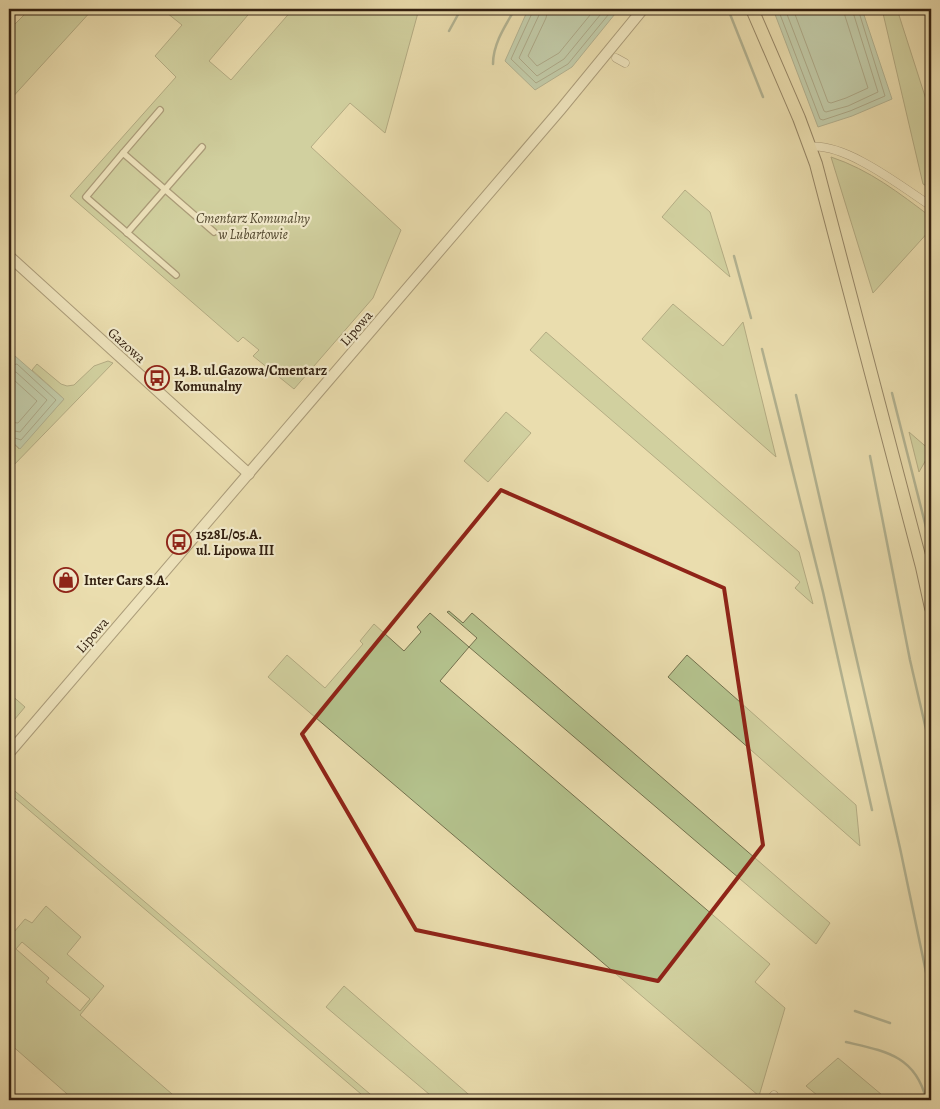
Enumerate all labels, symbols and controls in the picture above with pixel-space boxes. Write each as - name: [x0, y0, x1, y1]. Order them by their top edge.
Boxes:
- park label: Cmentarz Komunalny w Lubartowie: [196, 209, 310, 244]
- street label: Lipowa: [336, 306, 377, 350]
- street label: Gazowa: [104, 323, 150, 368]
- place label: 14.B. ul.Gazowa/Cmentarz Komunalny: [174, 361, 328, 396]
- bus stop icon: 14.B. ul.Gazowa/Cmentarz Komunalny: [144, 365, 170, 391]
- place label: 1528L/05.A. ul. Lipowa III: [196, 525, 274, 560]
- bus stop icon: 1528L/05.A. ul. Lipowa III: [166, 529, 192, 555]
- shop icon: Inter Cars S.A.: [53, 567, 79, 593]
- place label: Inter Cars S.A.: [84, 571, 169, 590]
- street label: Lipowa: [72, 613, 113, 657]

